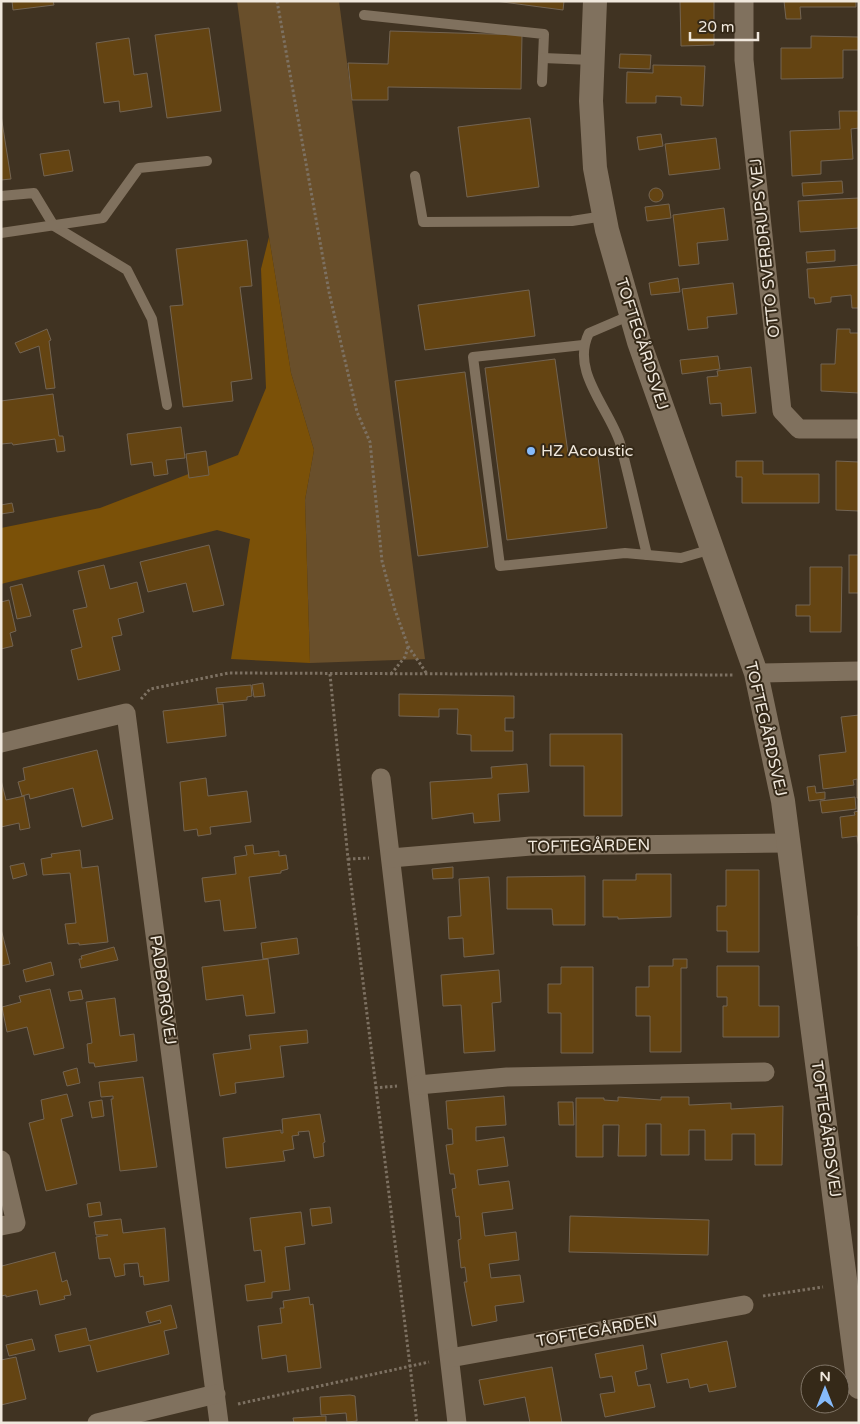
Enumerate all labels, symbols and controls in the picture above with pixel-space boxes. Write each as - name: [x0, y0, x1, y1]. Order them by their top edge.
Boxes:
- scale bar: [690, 10, 758, 42]
- text: 20 m: [698, 18, 735, 36]
- street label: OTTO SVERDRUPS VEJ: [746, 157, 784, 339]
- street label: TOFTEGÅRDSVEJ: [611, 275, 673, 413]
- place label: HZ Acoustic: [541, 441, 633, 461]
- marker: HZ Acoustic: [525, 445, 537, 457]
- street label: TOFTEGÅRDSVEJ: [741, 660, 791, 798]
- street label: TOFTEGÅRDEN: [528, 835, 650, 857]
- street label: PADBORGVEJ: [145, 934, 181, 1046]
- street label: TOFTEGÅRDSVEJ: [807, 1059, 845, 1199]
- street label: TOFTEGÅRDEN: [535, 1311, 659, 1351]
- north arrow: [800, 1364, 850, 1414]
- text: N: [819, 1368, 831, 1385]

